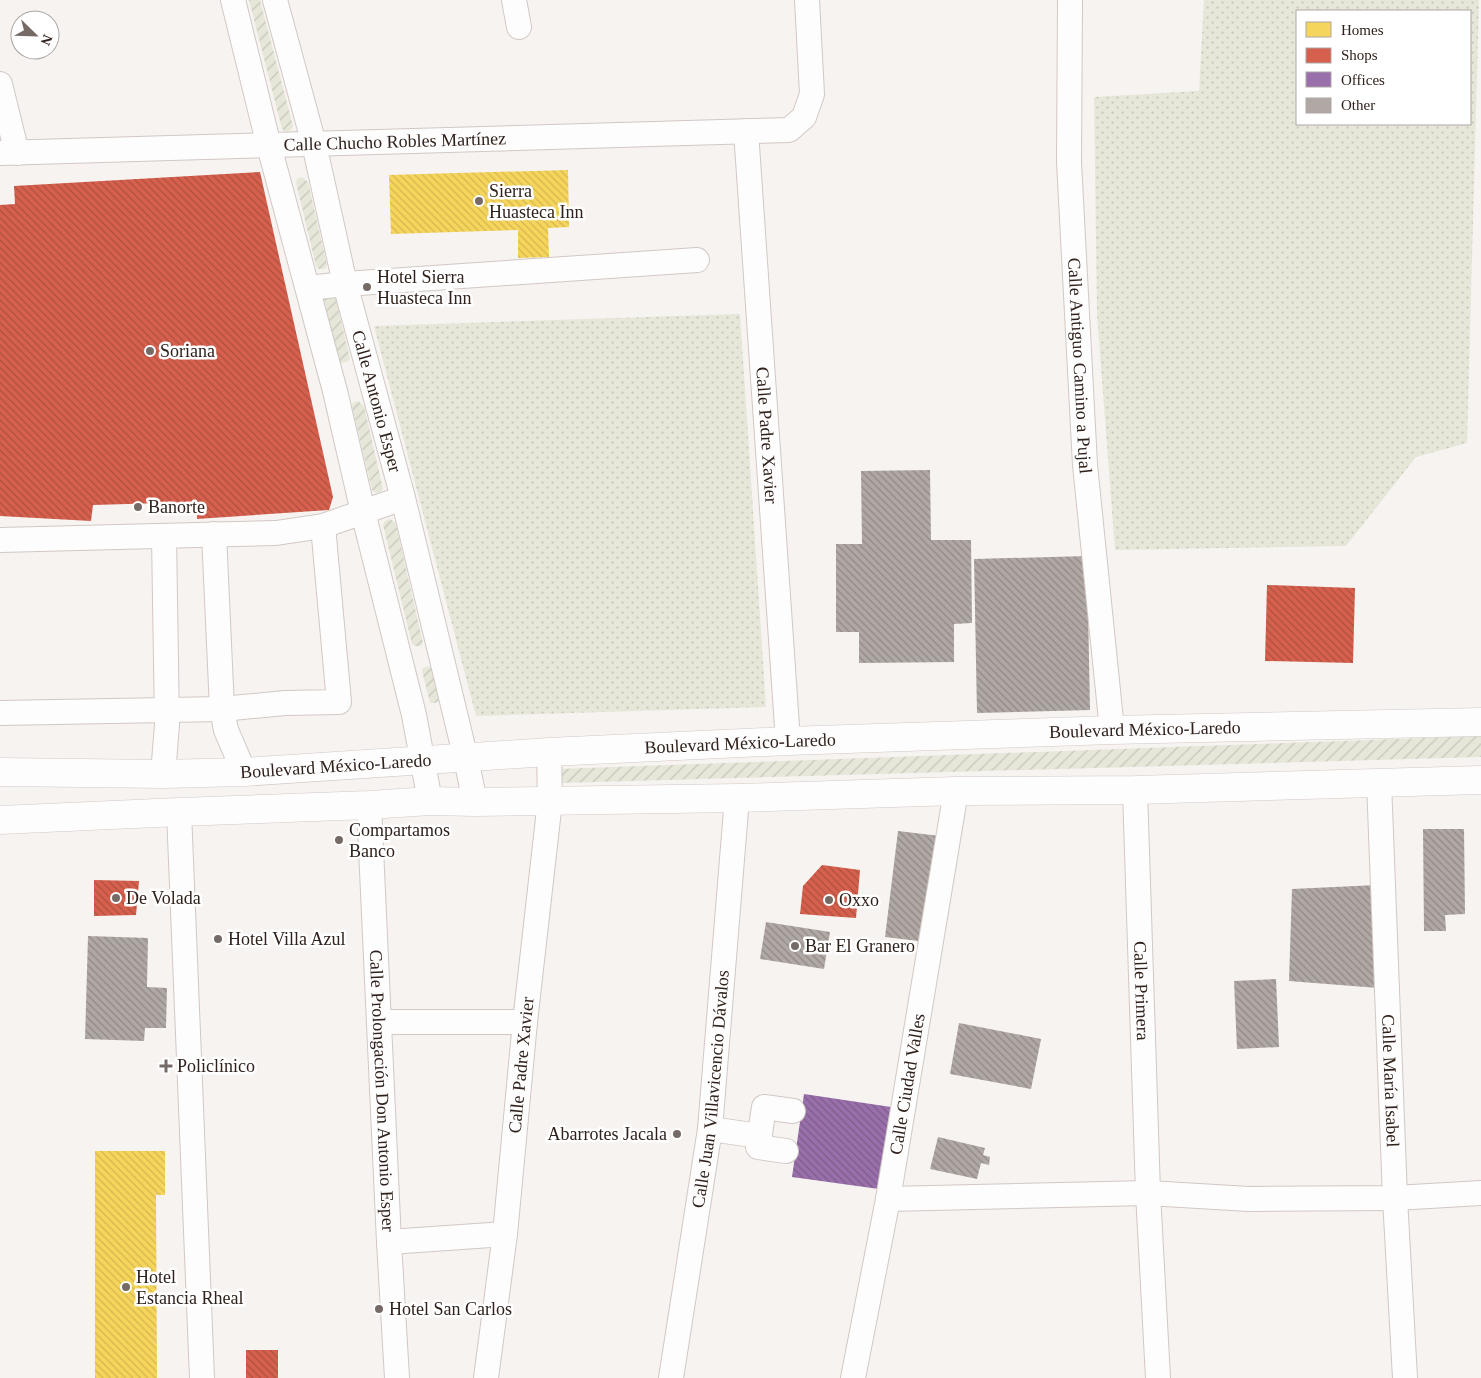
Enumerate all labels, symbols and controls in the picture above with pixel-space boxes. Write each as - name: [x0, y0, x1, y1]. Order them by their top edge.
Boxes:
- north arrow: [10, 10, 60, 60]
- legend: [1296, 10, 1471, 125]
- text: Homes: [1341, 22, 1384, 38]
- text: N: [38, 32, 55, 47]
- text: Shops: [1341, 47, 1378, 63]
- text: Offices: [1341, 72, 1385, 88]
- text: Other: [1341, 97, 1375, 113]
- street label: Calle Chucho Robles Martínez: [283, 128, 506, 155]
- place label: Sierra Huasteca Inn: [489, 181, 583, 222]
- marker: Sierra Huasteca Inn: [473, 195, 485, 207]
- street label: Calle Antiguo Camino a Pujal: [1064, 257, 1096, 475]
- place label: Hotel Sierra Huasteca Inn: [377, 267, 471, 308]
- marker: Hotel Sierra Huasteca Inn: [361, 281, 373, 293]
- street label: Calle Antonio Esper: [348, 328, 406, 474]
- place label: Soriana: [160, 341, 215, 361]
- marker: Soriana: [144, 345, 156, 357]
- street label: Calle Padre Xavier: [752, 366, 782, 504]
- place label: Banorte: [148, 497, 205, 517]
- marker: Banorte: [132, 501, 144, 513]
- street label: Boulevard México-Laredo: [1049, 717, 1241, 742]
- street label: Boulevard México-Laredo: [644, 729, 836, 758]
- street label: Boulevard México-Laredo: [240, 750, 432, 782]
- place label: Compartamos Banco: [349, 820, 450, 861]
- marker: Compartamos Banco: [333, 834, 345, 846]
- place label: De Volada: [126, 888, 201, 908]
- place label: Oxxo: [839, 890, 879, 910]
- marker: De Volada: [110, 892, 122, 904]
- marker: Oxxo: [823, 894, 835, 906]
- place label: Hotel Villa Azul: [228, 929, 346, 949]
- marker: Hotel Villa Azul: [212, 933, 224, 945]
- place label: Bar El Granero: [805, 936, 915, 956]
- marker: Bar El Granero: [789, 940, 801, 952]
- street label: Calle Primera: [1130, 941, 1153, 1041]
- street label: Calle Prolongación Don Antonio Esper: [366, 949, 399, 1232]
- street label: Calle Juan Villavicencio Dávalos: [688, 969, 733, 1209]
- street label: Calle Padre Xavier: [505, 996, 538, 1134]
- street label: Calle Ciudad Valles: [886, 1012, 929, 1156]
- street label: Calle María Isabel: [1378, 1014, 1403, 1148]
- place label: Policlínico: [177, 1056, 255, 1076]
- marker: Policlínico: [159, 1059, 173, 1073]
- place label: Abarrotes Jacala: [548, 1124, 667, 1144]
- marker: Abarrotes Jacala: [671, 1128, 683, 1140]
- place label: Hotel Estancia Rheal: [136, 1267, 243, 1308]
- marker: Hotel Estancia Rheal: [120, 1281, 132, 1293]
- place label: Hotel San Carlos: [389, 1299, 512, 1319]
- marker: Hotel San Carlos: [373, 1303, 385, 1315]

